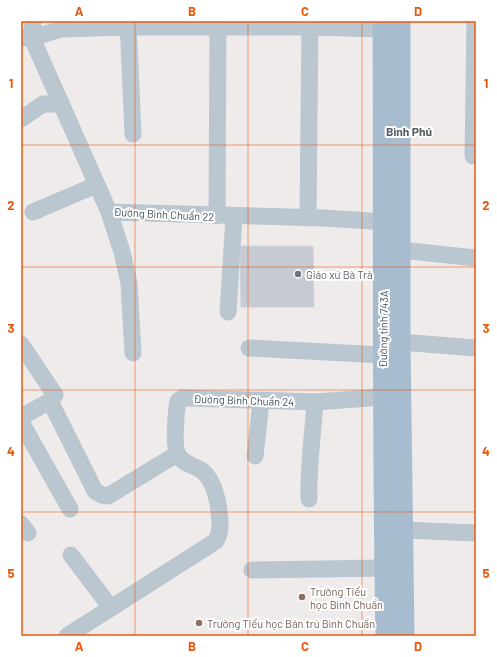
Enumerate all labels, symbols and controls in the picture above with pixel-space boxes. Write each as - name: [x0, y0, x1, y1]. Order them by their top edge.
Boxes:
- text: A: [75, 3, 84, 19]
- text: B: [188, 3, 196, 19]
- text: C: [301, 3, 309, 19]
- text: D: [414, 3, 422, 19]
- text: 1: [9, 75, 13, 91]
- text: 1: [484, 75, 488, 91]
- district label: Bình Phú: [386, 124, 432, 138]
- text: 2: [7, 197, 15, 213]
- text: 2: [482, 197, 490, 213]
- street label: Đường Bình Chuẩn 22: [113, 205, 215, 223]
- place label: Giáo xứ Bà Trà: [306, 268, 373, 281]
- marker: Giáo xứ Bà Trà: [293, 269, 303, 279]
- street label: Đường tỉnh 743A: [376, 290, 390, 368]
- text: 3: [7, 320, 15, 336]
- text: 3: [482, 320, 490, 336]
- street label: Đường Bình Chuẩn 24: [193, 392, 295, 408]
- text: 4: [7, 443, 15, 459]
- text: 4: [482, 443, 490, 459]
- text: 5: [7, 565, 15, 581]
- text: 5: [482, 565, 490, 581]
- place label: Trường Tiểu học Bình Chuẩn: [310, 585, 383, 611]
- marker: Trường Tiểu học Bình Chuẩn: [297, 592, 307, 602]
- place label: Trường Tiểu học Bán trú Bình Chuẩn: [207, 617, 375, 630]
- marker: Trường Tiểu học Bán trú Bình Chuẩn: [194, 618, 204, 628]
- text: A: [75, 638, 84, 654]
- text: B: [188, 638, 196, 654]
- text: C: [301, 638, 309, 654]
- text: D: [414, 638, 422, 654]

